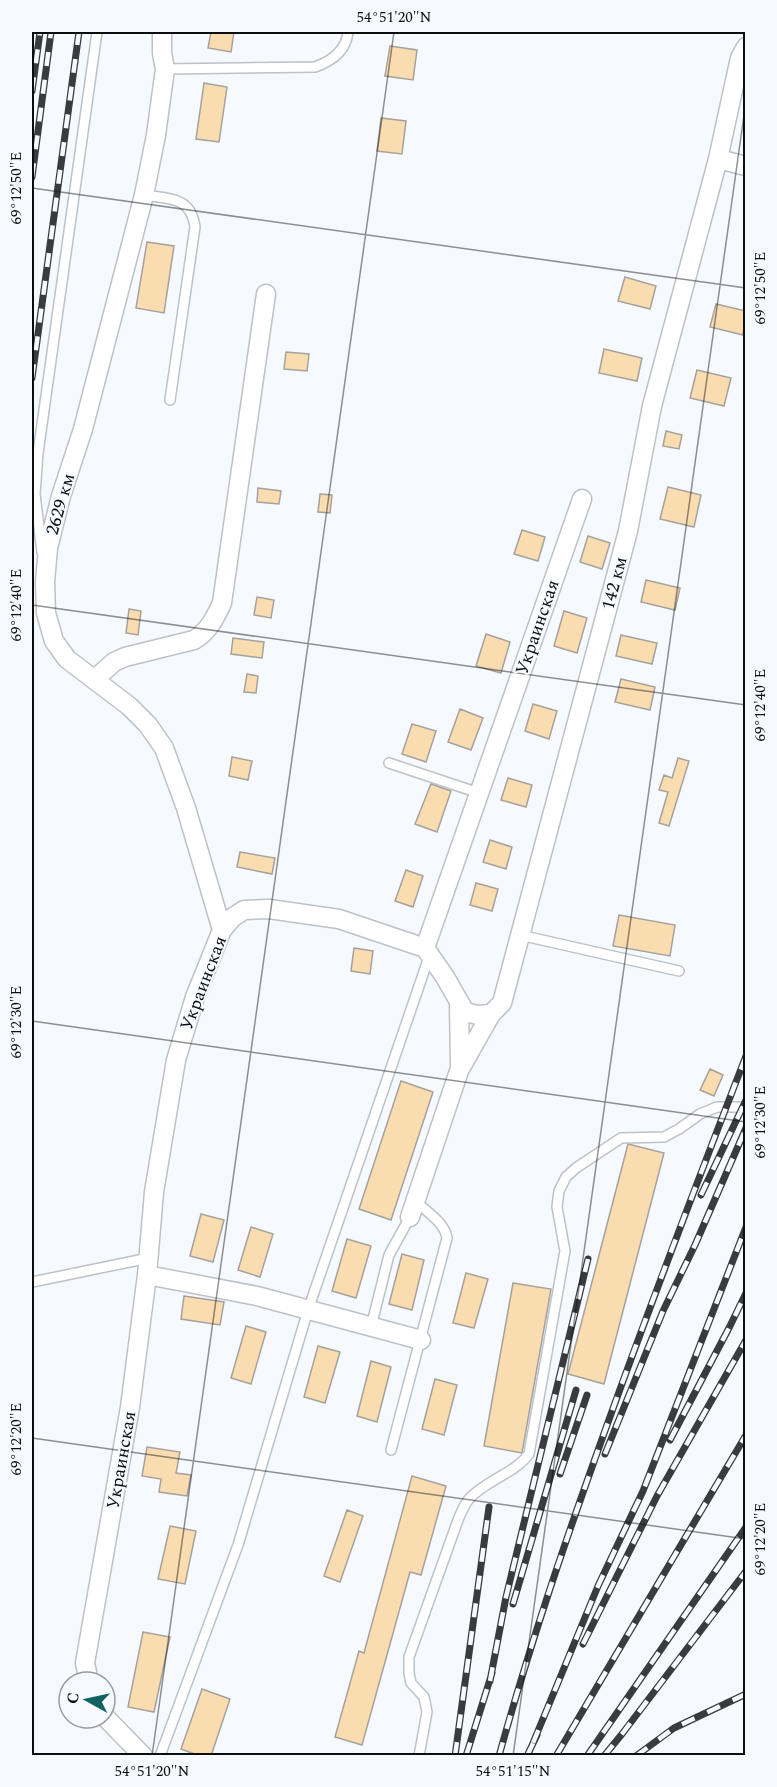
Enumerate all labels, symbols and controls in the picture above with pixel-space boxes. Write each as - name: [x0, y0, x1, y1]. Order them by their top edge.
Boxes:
- text: 54°51'20"N: [357, 6, 432, 29]
- text: 69°12'50"E: [5, 152, 28, 224]
- text: 69°12'50"E: [749, 252, 772, 324]
- street label: 2629 км: [39, 470, 82, 538]
- street label: 142 км: [594, 553, 635, 613]
- text: 69°12'40"E: [5, 569, 28, 641]
- street label: Украинская: [509, 576, 566, 678]
- text: 69°12'40"E: [749, 669, 772, 741]
- street label: Украинская: [173, 932, 234, 1034]
- text: 69°12'30"E: [5, 986, 28, 1058]
- text: 69°12'30"E: [749, 1086, 772, 1158]
- text: 69°12'20"E: [5, 1403, 28, 1475]
- street label: Украинская: [100, 1409, 143, 1511]
- text: 69°12'20"E: [749, 1503, 772, 1575]
- north arrow: [57, 1670, 117, 1730]
- text: С: [60, 1691, 86, 1705]
- text: 54°51'20"N: [115, 1760, 190, 1783]
- text: 54°51'15"N: [476, 1760, 551, 1783]

